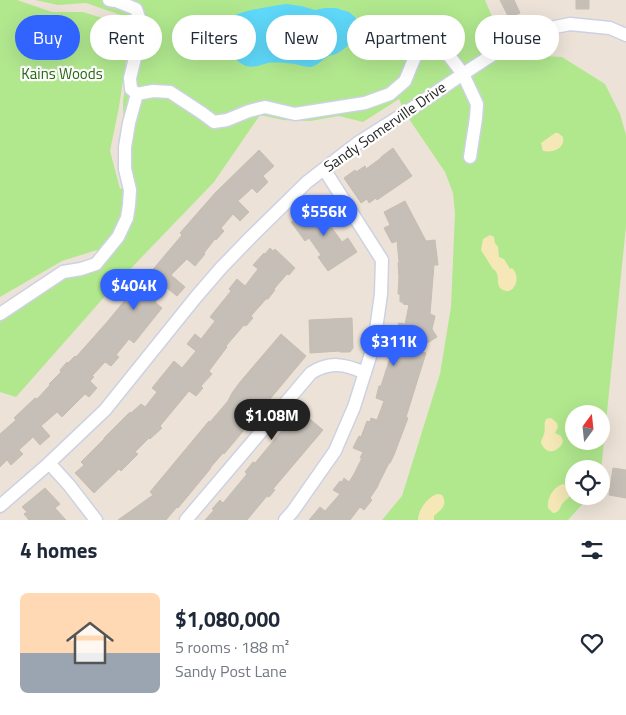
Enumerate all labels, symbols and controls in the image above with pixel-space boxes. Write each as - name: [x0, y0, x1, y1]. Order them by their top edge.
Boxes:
- chip: Buy: [15, 15, 80, 60]
- chip: Rent: [90, 15, 162, 60]
- chip: Filters: [172, 15, 256, 60]
- chip: New: [266, 15, 337, 60]
- chip: Apartment: [347, 15, 465, 60]
- chip: House: [475, 15, 559, 60]
- park label: Kains Woods: [21, 62, 103, 85]
- street label: Sandy Somerville Drive: [319, 76, 451, 177]
- pin: $556K: [289, 194, 359, 237]
- text: $556K: [301, 199, 347, 223]
- pin: $404K: [99, 268, 169, 311]
- text: $404K: [111, 273, 157, 297]
- pin: $311K: [359, 324, 429, 367]
- text: $311K: [371, 329, 417, 353]
- pin: $1.08M: [231, 398, 313, 441]
- text: $1.08M: [245, 403, 299, 427]
- north arrow: [565, 405, 610, 450]
- map controls: [565, 405, 610, 505]
- button: locate: [565, 460, 610, 505]
- text: 4 homes: [20, 534, 97, 566]
- icon: filters: [578, 536, 606, 564]
- text: $1,080,000: [175, 603, 280, 635]
- icon: home: [60, 613, 120, 673]
- icon: heart: [578, 629, 606, 657]
- text: 5 rooms · 188 m²: [175, 635, 289, 659]
- text: Sandy Post Lane: [175, 659, 287, 683]

